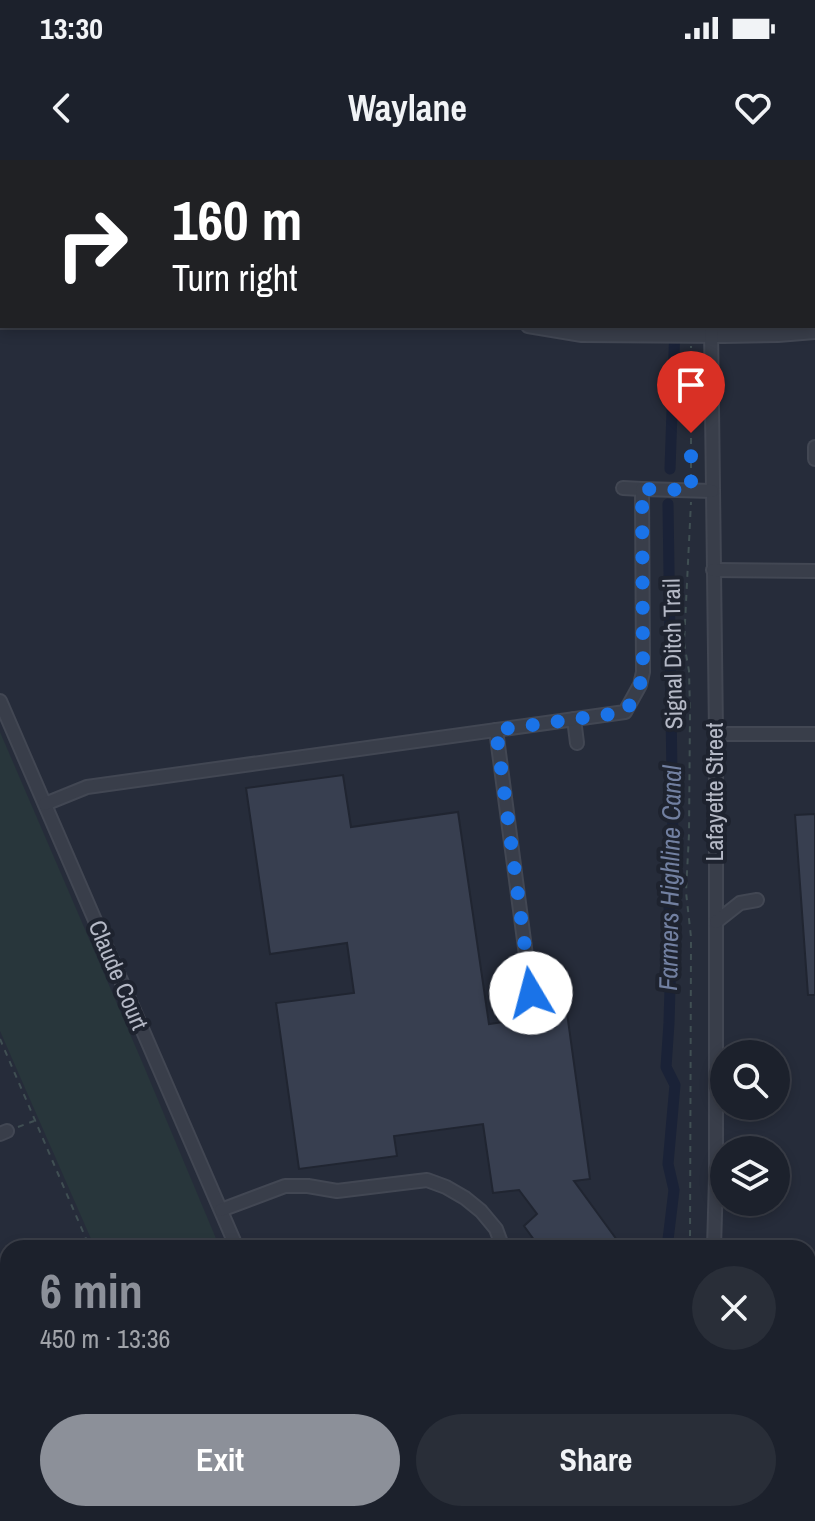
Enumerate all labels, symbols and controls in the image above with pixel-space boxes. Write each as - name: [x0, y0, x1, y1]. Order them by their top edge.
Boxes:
- text: 13:30: [40, 8, 103, 48]
- text: Waylane: [348, 84, 467, 132]
- icon: back: [40, 86, 84, 130]
- icon: heart: [731, 86, 775, 130]
- text: 160 m: [172, 182, 302, 257]
- icon: right: [40, 192, 144, 296]
- text: Turn right: [172, 254, 297, 302]
- pin: [657, 351, 725, 433]
- icon: arrive: [669, 363, 713, 407]
- street label: Signal Ditch Trail: [655, 578, 689, 730]
- street label: Lafayette Street: [698, 722, 730, 861]
- water label: Farmers Highline Canal: [650, 764, 689, 991]
- street label: Claude Court: [82, 915, 157, 1035]
- position arrow: [489, 951, 573, 1035]
- map controls: [710, 1040, 790, 1216]
- button: search: [710, 1040, 790, 1120]
- button: layers: [710, 1136, 790, 1216]
- text: 6 min: [40, 1258, 143, 1323]
- button: close: [692, 1266, 776, 1350]
- text: 450 m · 13:36: [40, 1321, 170, 1356]
- button: Exit: [40, 1414, 400, 1506]
- button: Share: [416, 1414, 776, 1506]

